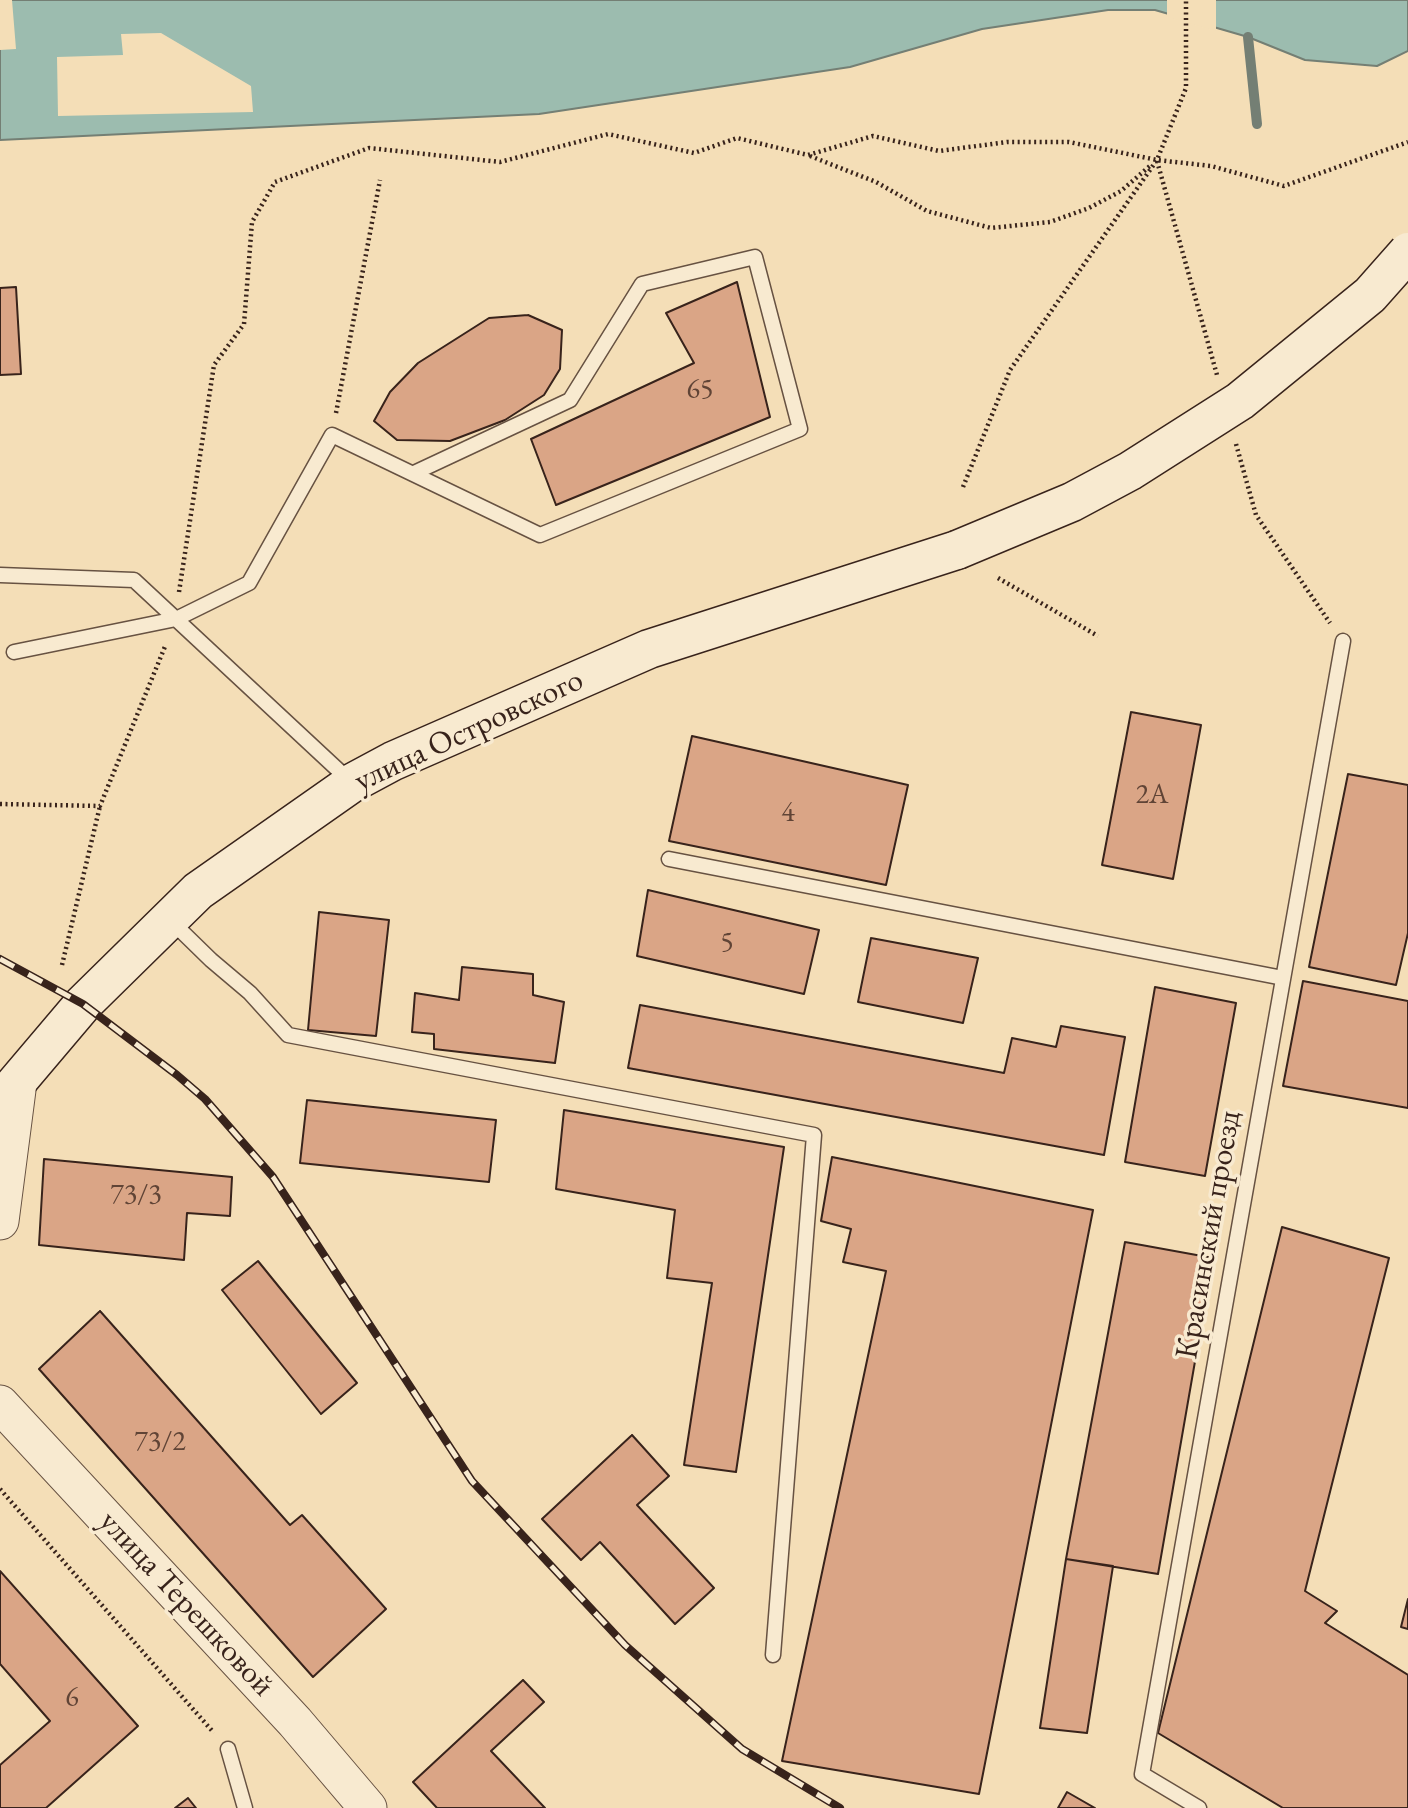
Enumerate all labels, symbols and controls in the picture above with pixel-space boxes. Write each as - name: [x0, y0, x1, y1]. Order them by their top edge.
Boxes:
- house number: 65: [687, 373, 713, 407]
- street label: улица Островского: [349, 661, 589, 801]
- house number: 2А: [1136, 778, 1168, 812]
- house number: 4: [781, 796, 795, 830]
- house number: 5: [720, 926, 734, 960]
- street label: Красинский проезд: [1168, 1108, 1250, 1362]
- house number: 73/3: [110, 1178, 162, 1212]
- house number: 73/2: [134, 1425, 186, 1459]
- street label: улица Терешковой: [90, 1503, 282, 1705]
- house number: 6: [65, 1681, 79, 1715]

